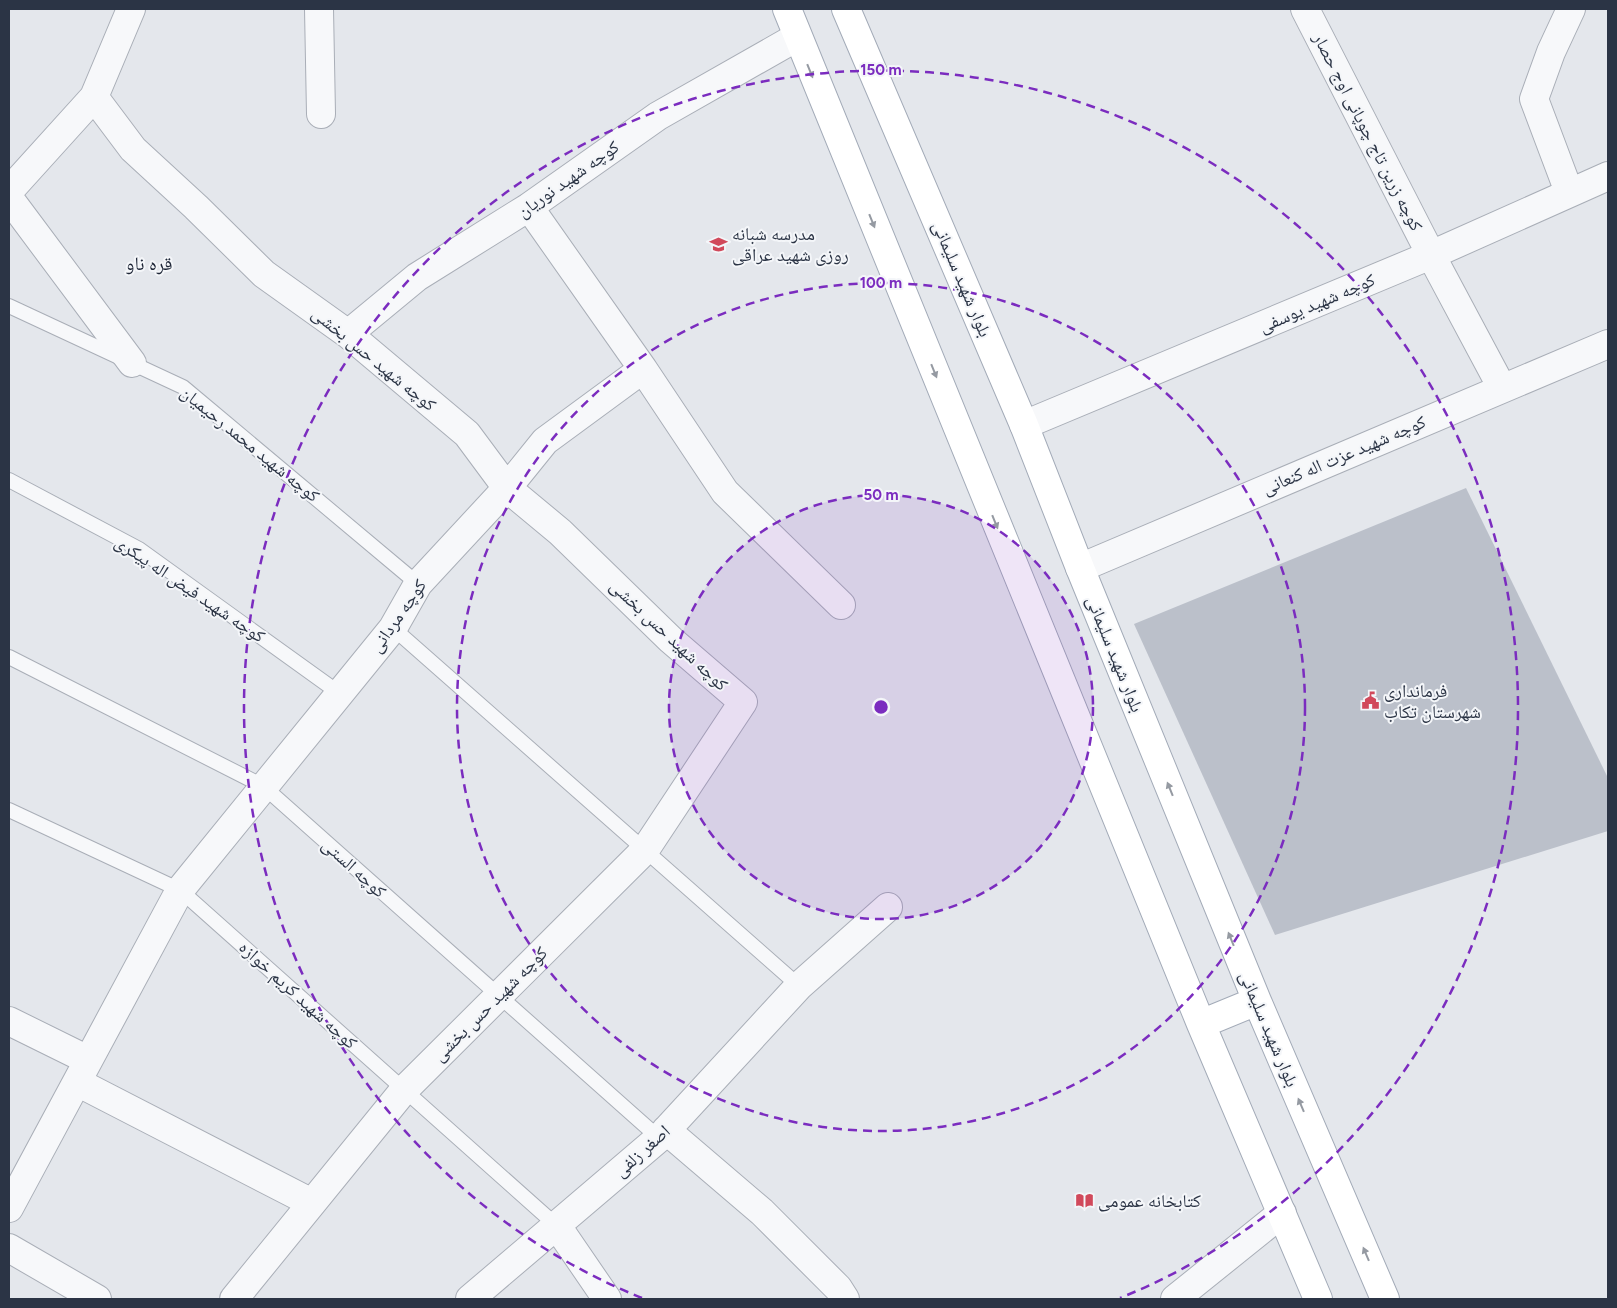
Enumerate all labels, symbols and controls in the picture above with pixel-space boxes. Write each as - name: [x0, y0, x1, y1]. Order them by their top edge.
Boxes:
- street label: کوچه زرین تاج چوپانی اوج حصار: [1307, 28, 1428, 236]
- text: 150 m: [860, 61, 902, 79]
- one-way arrow: [807, 64, 815, 78]
- street label: کوچه شهید نوریان: [513, 135, 624, 222]
- one-way arrow: [868, 214, 876, 229]
- street label: بلوار شهید سلیمانی: [928, 218, 996, 340]
- place label: مدرسه شبانه روزی شهید عراقی: [732, 223, 849, 266]
- school or university icon: مدرسه شبانه روزی شهید عراقی: [708, 234, 728, 254]
- district label: قره ناو: [125, 252, 173, 275]
- street label: کوچه شهید یوسفی: [1256, 268, 1379, 337]
- text: 100 m: [860, 274, 902, 292]
- street label: کوچه شهید حس بخشی: [307, 302, 441, 416]
- one-way arrow: [930, 364, 938, 378]
- street label: کوچه شهید محمد رحیمیان: [176, 381, 324, 507]
- street label: کوچه شهید عزت اله کنعانی: [1259, 410, 1430, 499]
- text: 50 m: [863, 486, 899, 504]
- one-way arrow: [992, 515, 1000, 529]
- street label: کوچه شهید فیض اله پیکری: [111, 531, 270, 648]
- street label: کوچه مردانی: [365, 575, 432, 657]
- street label: کوچه شهید حس بخشی: [605, 575, 733, 696]
- street label: بلوار شهید سلیمانی: [1082, 593, 1148, 715]
- place label: فرمانداری شهرستان تکاب: [1384, 680, 1481, 723]
- public building icon: فرمانداری شهرستان تکاب: [1360, 691, 1380, 711]
- centre of rings: [872, 698, 890, 716]
- one-way arrow: [1166, 781, 1174, 796]
- street label: کوچه الستی: [317, 833, 391, 903]
- one-way arrow: [1227, 932, 1235, 946]
- street label: کوچه شهید کریم خوازه: [234, 936, 362, 1055]
- street label: کوچه شهید حس بخشی: [428, 942, 552, 1066]
- street label: بلوار شهید سلیمانی: [1235, 968, 1303, 1090]
- one-way arrow: [1297, 1098, 1305, 1112]
- street label: اصغر زلفی: [609, 1120, 675, 1182]
- place label: کتابخانه عمومی: [1098, 1190, 1202, 1212]
- library icon: کتابخانه عمومی: [1074, 1191, 1094, 1211]
- one-way arrow: [1361, 1247, 1369, 1262]

